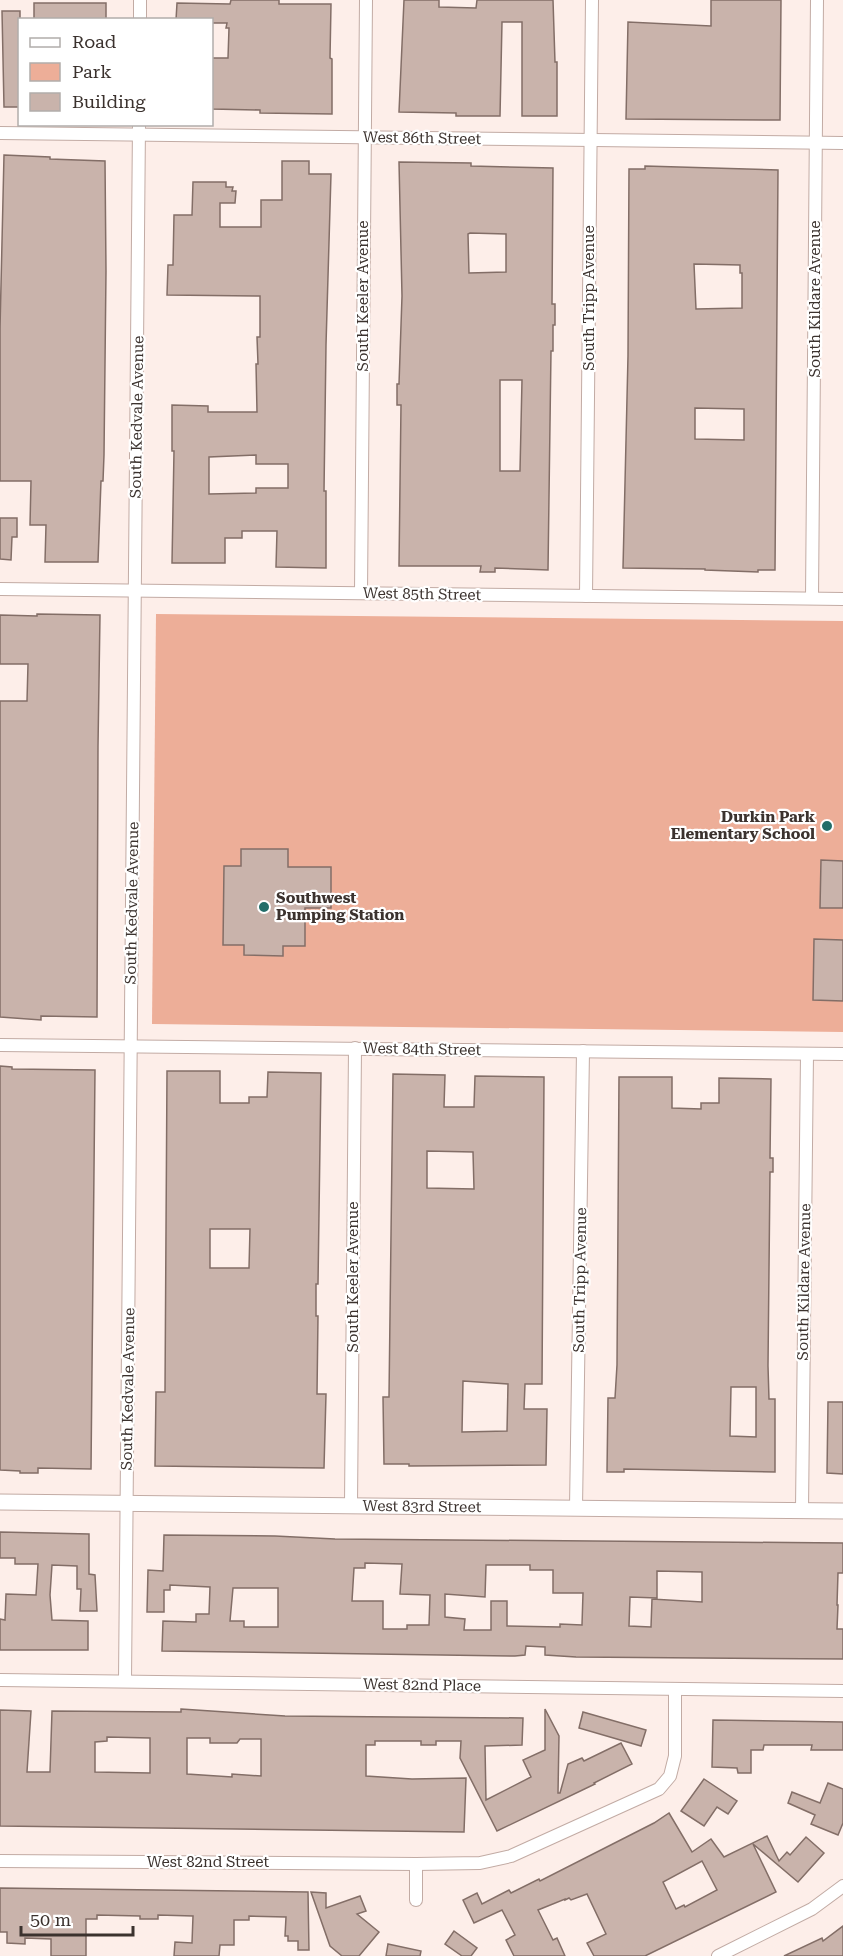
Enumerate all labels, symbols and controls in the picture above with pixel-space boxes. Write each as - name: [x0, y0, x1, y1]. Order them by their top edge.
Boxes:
- legend: [18, 18, 213, 126]
- text: Road: [72, 31, 117, 52]
- text: Park: [72, 61, 112, 82]
- text: Building: [72, 91, 146, 112]
- street label: West 86th Street: [363, 128, 482, 148]
- street label: South Kildare Avenue: [806, 220, 824, 378]
- street label: South Keeler Avenue: [354, 221, 372, 371]
- street label: South Tripp Avenue: [580, 225, 598, 371]
- street label: South Kedvale Avenue: [127, 335, 147, 499]
- street label: West 85th Street: [363, 584, 482, 604]
- place label: Durkin Park Elementary School: [671, 808, 816, 843]
- marker: Durkin Park Elementary School: [820, 819, 834, 833]
- street label: South Kedvale Avenue: [122, 821, 142, 985]
- place label: Southwest Pumping Station: [276, 889, 404, 924]
- marker: Southwest Pumping Station: [257, 900, 271, 914]
- street label: West 84th Street: [363, 1039, 482, 1059]
- street label: South Keeler Avenue: [344, 1202, 362, 1352]
- street label: South Kildare Avenue: [794, 1203, 814, 1361]
- street label: South Tripp Avenue: [570, 1207, 590, 1353]
- street label: South Kedvale Avenue: [118, 1307, 138, 1471]
- street label: West 83rd Street: [363, 1497, 482, 1516]
- street label: West 82nd Place: [363, 1675, 481, 1695]
- street label: West 82nd Street: [147, 1853, 270, 1871]
- scale bar: [21, 1899, 134, 1937]
- text: 50 m: [30, 1909, 71, 1930]

